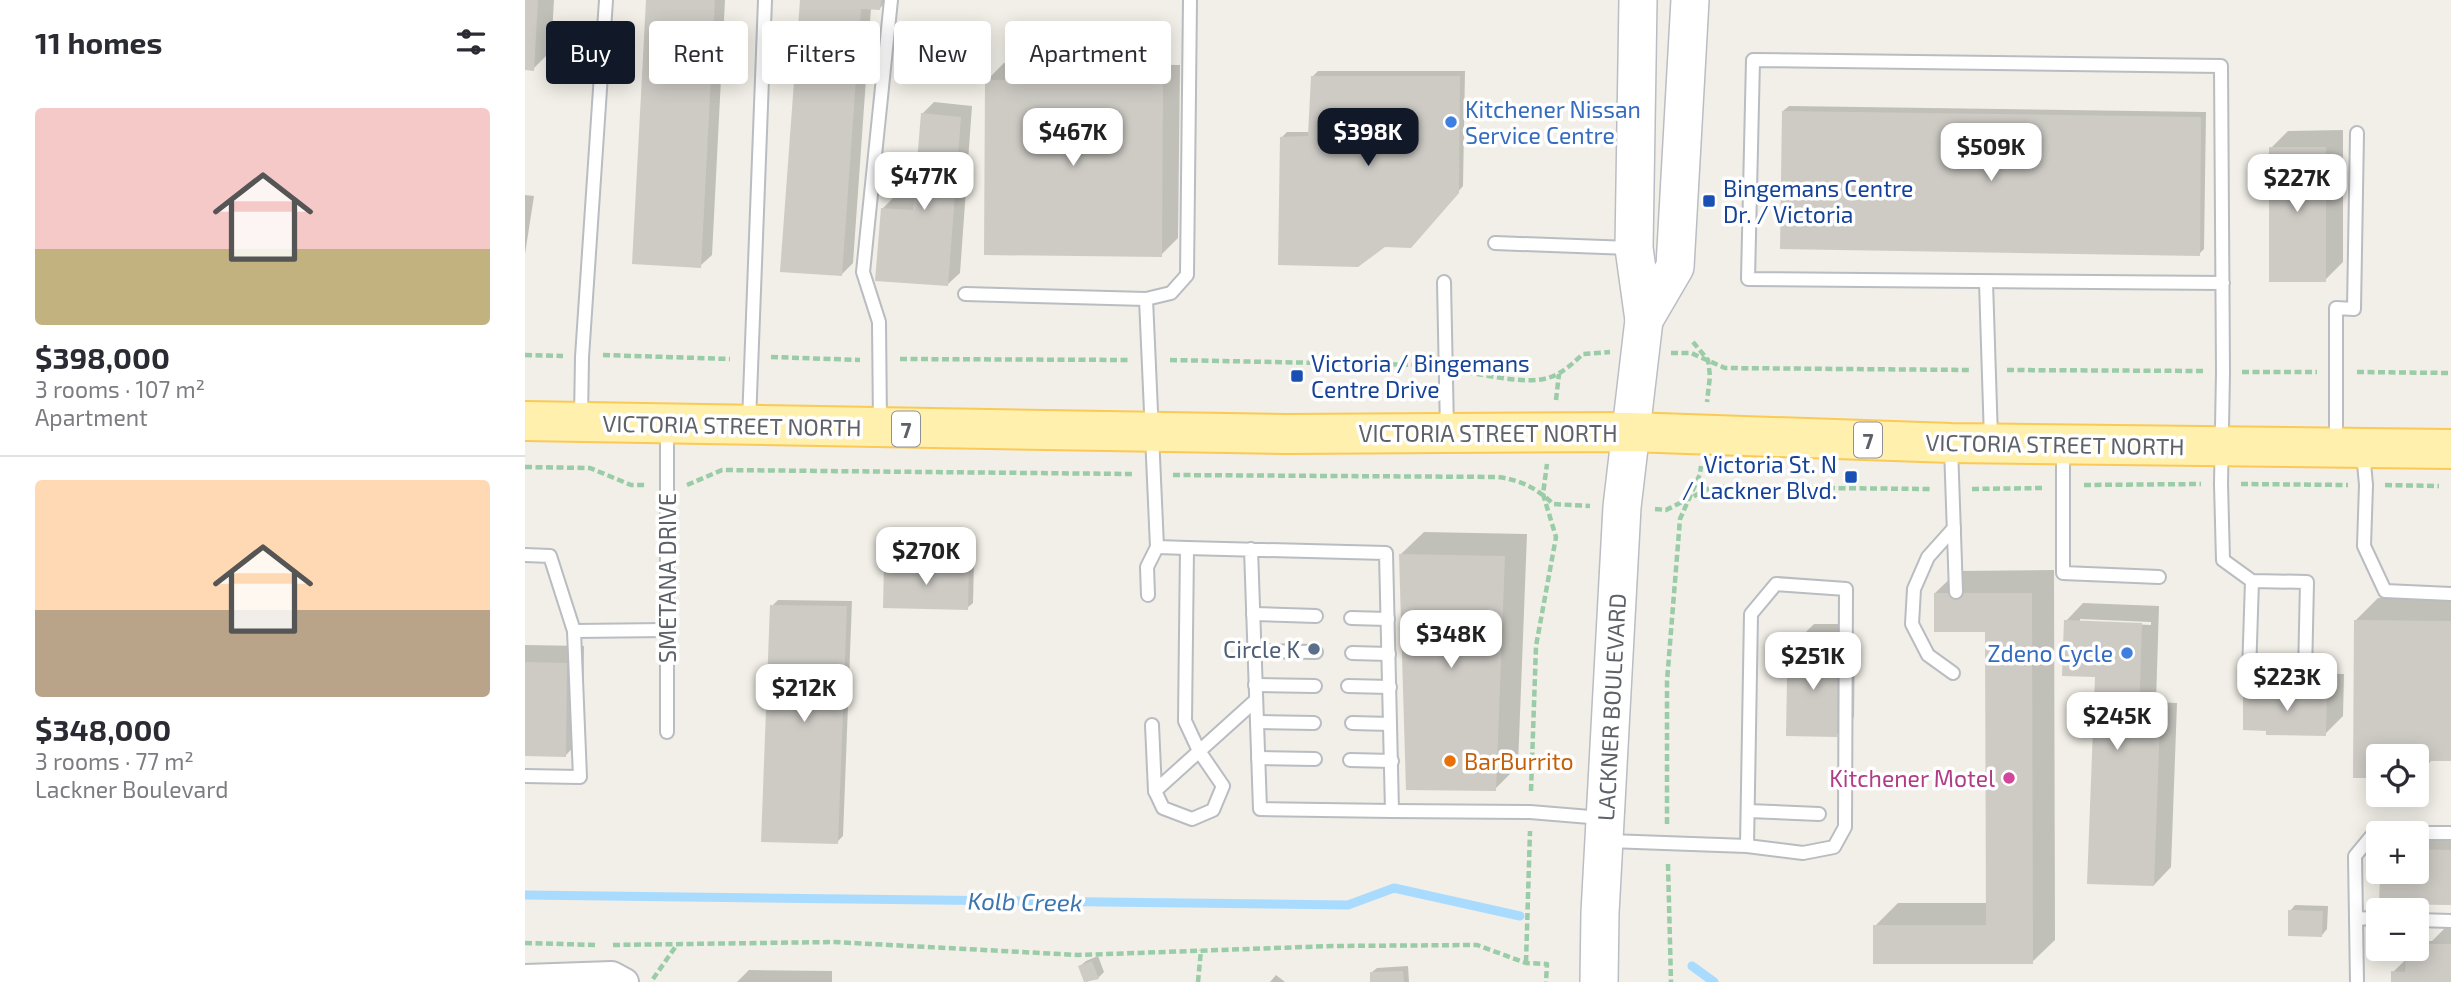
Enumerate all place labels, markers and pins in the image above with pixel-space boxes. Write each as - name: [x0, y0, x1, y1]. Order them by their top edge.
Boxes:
- place label: Kitchener Nissan Service Centre: [1465, 95, 1641, 149]
- pin: $467K: [1024, 108, 1122, 168]
- pin: $398K: [1319, 108, 1417, 168]
- marker: Kitchener Nissan Service Centre: [1443, 114, 1459, 130]
- pin: $509K: [1942, 124, 2040, 183]
- pin: $477K: [875, 152, 973, 212]
- pin: $227K: [2248, 154, 2346, 214]
- place label: Bingemans Centre Dr. / Victoria: [1723, 174, 1913, 228]
- marker: Bingemans Centre Dr. / Victoria: [1701, 193, 1717, 209]
- place label: Victoria / Bingemans Centre Drive: [1311, 349, 1530, 403]
- marker: Victoria / Bingemans Centre Drive: [1289, 368, 1305, 384]
- place label: Victoria St. N / Lackner Blvd.: [1682, 450, 1837, 504]
- marker: Victoria St. N / Lackner Blvd.: [1843, 469, 1859, 485]
- pin: $270K: [877, 528, 975, 587]
- pin: $348K: [1402, 610, 1500, 670]
- pin: $251K: [1764, 632, 1862, 692]
- place label: Circle K: [1223, 635, 1300, 663]
- place label: Zdeno Cycle: [1988, 639, 2113, 667]
- marker: Circle K: [1306, 641, 1322, 657]
- marker: Zdeno Cycle: [2119, 645, 2135, 661]
- pin: $223K: [2238, 654, 2336, 713]
- pin: $212K: [755, 664, 853, 724]
- pin: $245K: [2068, 692, 2166, 752]
- place label: BarBurrito: [1464, 747, 1573, 775]
- marker: BarBurrito: [1442, 753, 1458, 769]
- place label: Kitchener Motel: [1829, 764, 1995, 792]
- marker: Kitchener Motel: [2001, 770, 2017, 786]

